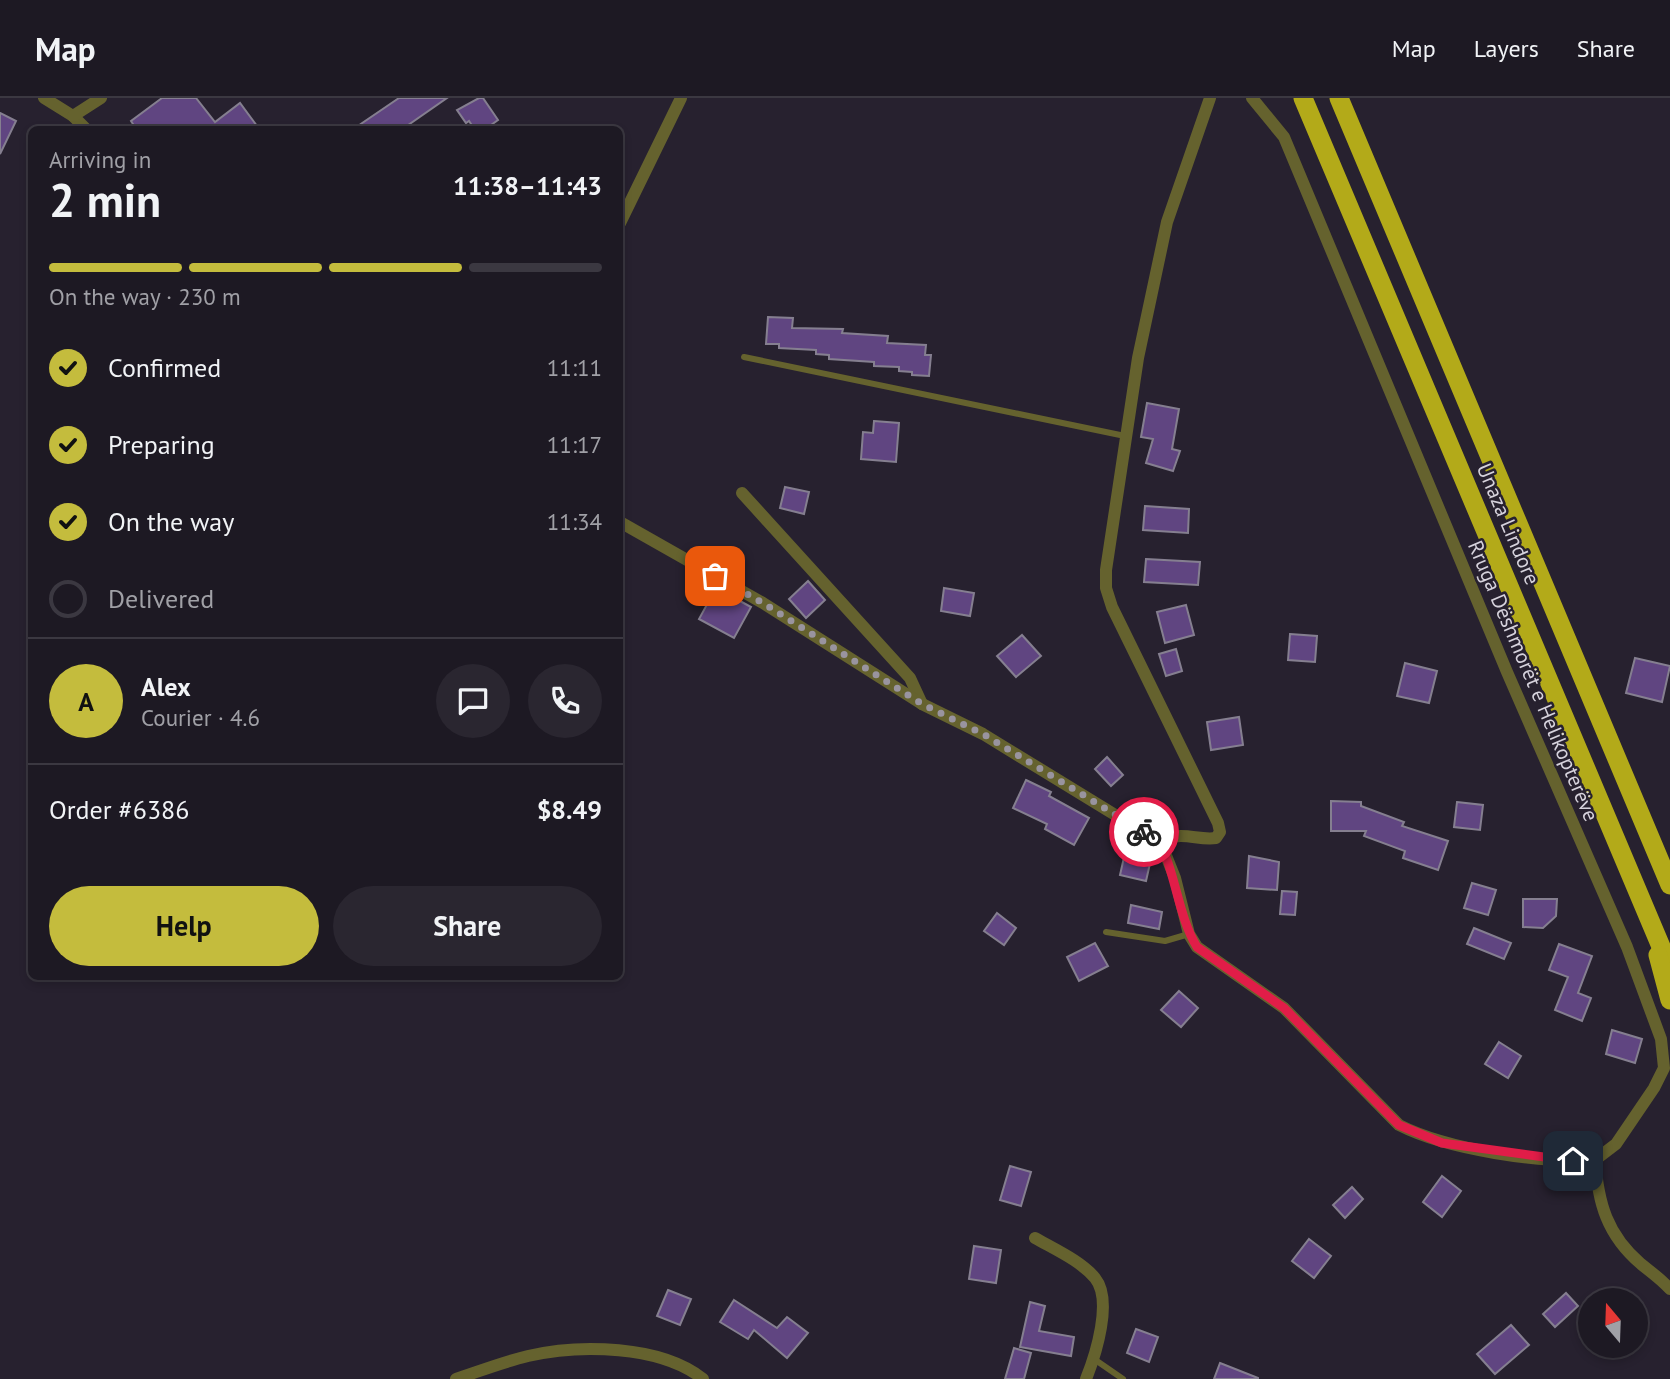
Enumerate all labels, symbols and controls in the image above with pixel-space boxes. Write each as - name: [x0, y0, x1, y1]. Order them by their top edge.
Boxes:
- text: Map: [35, 27, 96, 70]
- text: Map: [1392, 33, 1436, 64]
- text: Layers: [1474, 33, 1539, 64]
- text: Share: [1577, 33, 1635, 64]
- text: Arriving in: [49, 145, 151, 174]
- text: 11:38–11:43: [453, 169, 602, 202]
- text: 2 min: [49, 170, 161, 230]
- text: On the way · 230 m: [49, 282, 241, 311]
- icon: check: [49, 349, 87, 387]
- text: Confirmed: [108, 351, 221, 384]
- text: 11:11: [547, 353, 602, 382]
- icon: check: [49, 426, 87, 464]
- text: Preparing: [108, 428, 215, 461]
- text: 11:17: [547, 430, 602, 459]
- street label: Unaza Lindore: [1471, 459, 1546, 589]
- icon: check: [49, 503, 87, 541]
- text: On the way: [108, 505, 234, 538]
- text: 11:34: [547, 507, 602, 536]
- street label: Rruga Dëshmorët e Helikopterëve: [1462, 536, 1605, 825]
- pin: [685, 546, 745, 606]
- icon: bag: [696, 557, 734, 595]
- text: Delivered: [108, 582, 214, 615]
- button: chat: [436, 664, 510, 738]
- button: phone: [528, 664, 602, 738]
- text: Alex: [141, 670, 191, 703]
- text: A: [78, 685, 94, 718]
- text: Courier · 4.6: [141, 703, 260, 732]
- text: Order #6386: [49, 793, 189, 826]
- text: $8.49: [537, 793, 602, 826]
- courier: [1109, 797, 1179, 867]
- icon: bike: [1125, 813, 1163, 851]
- button: Help: [49, 886, 319, 966]
- button: Share: [333, 886, 602, 966]
- pin: [1543, 1131, 1603, 1191]
- icon: home: [1554, 1142, 1592, 1180]
- north arrow: [1578, 1288, 1648, 1358]
- map controls: [1578, 1288, 1648, 1358]

